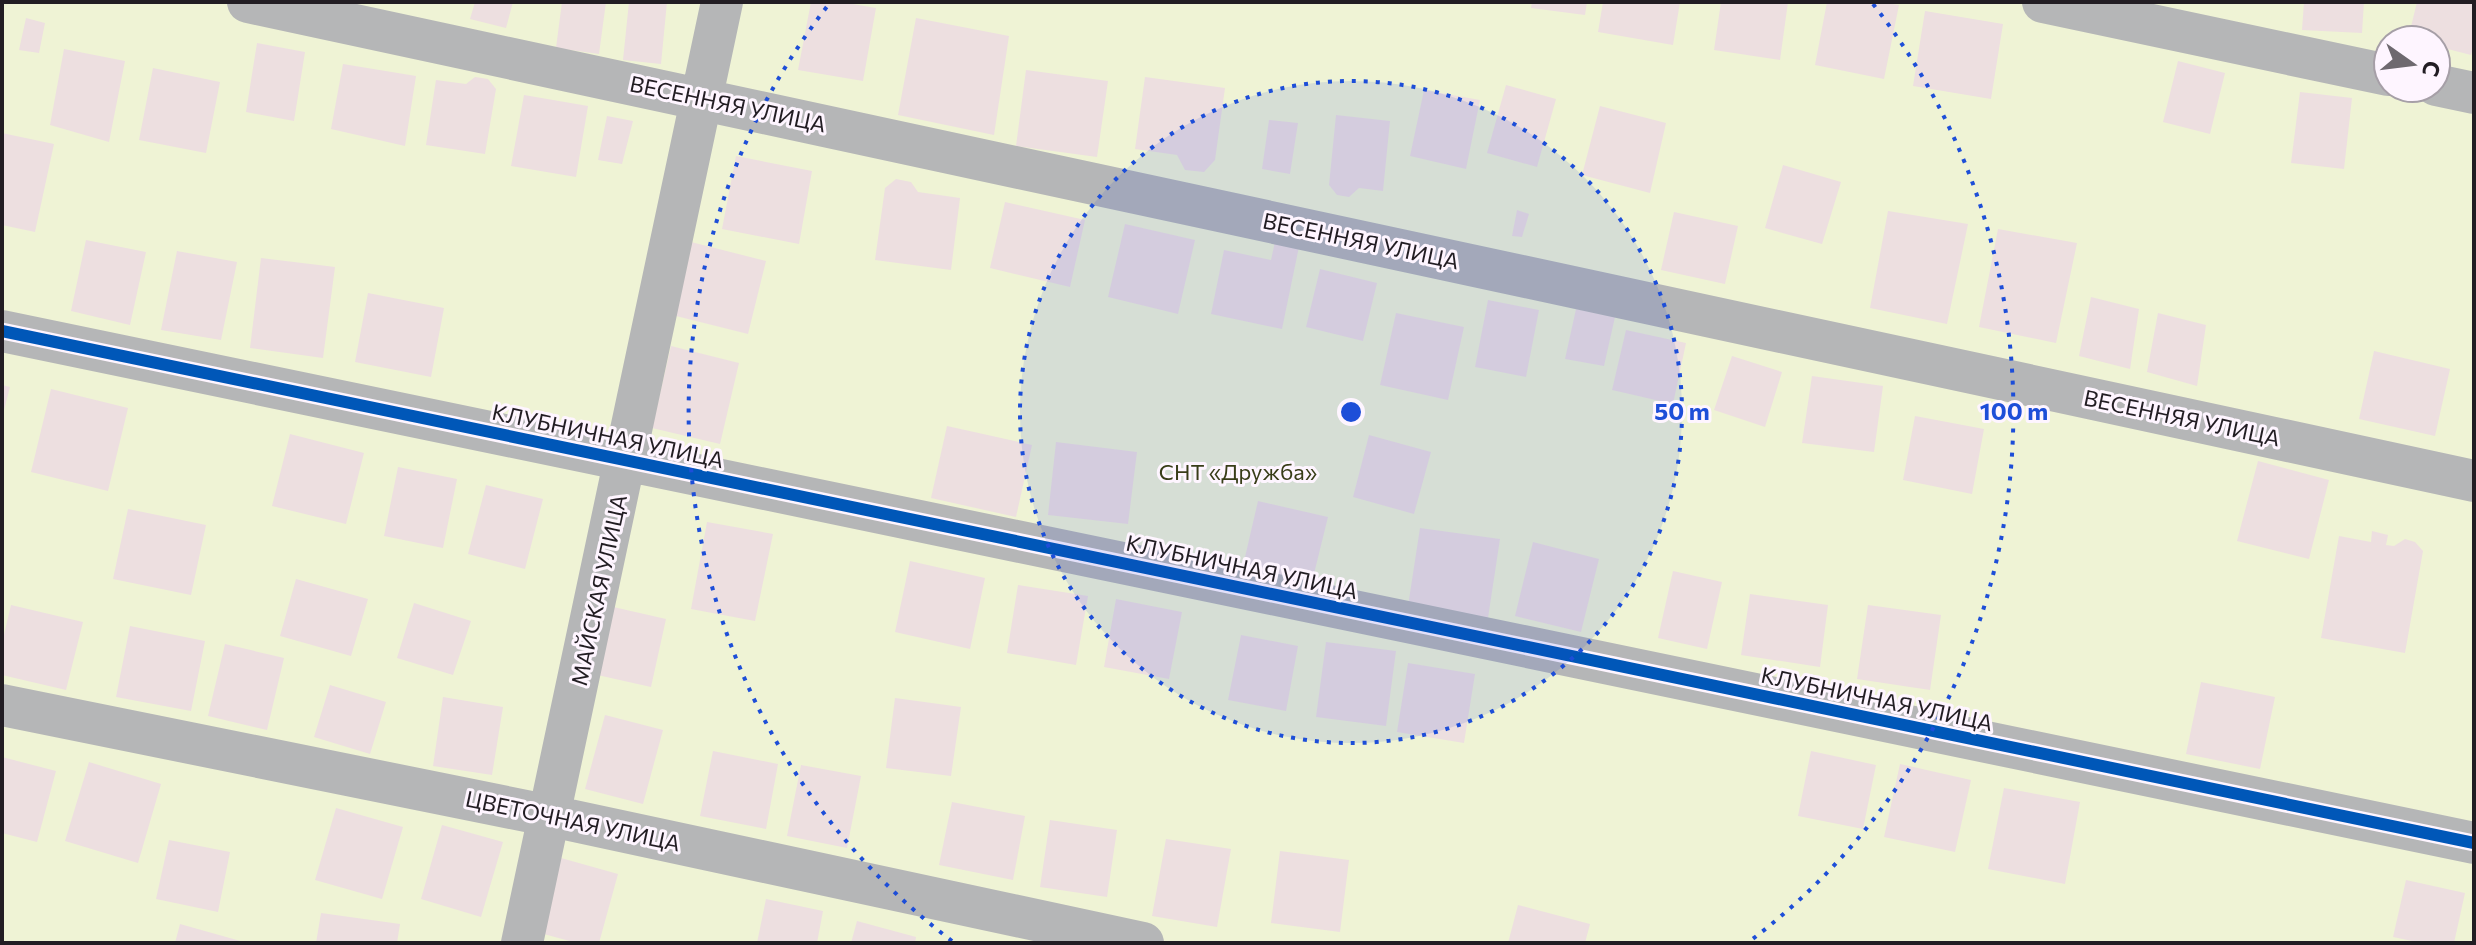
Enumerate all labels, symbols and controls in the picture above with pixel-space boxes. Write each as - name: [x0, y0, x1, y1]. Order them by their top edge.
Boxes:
- north arrow: [2372, 24, 2452, 104]
- text: С: [2417, 58, 2447, 80]
- street label: ВЕСЕННЯЯ УЛИЦА: [628, 70, 829, 138]
- street label: ВЕСЕННЯЯ УЛИЦА: [1261, 207, 1462, 275]
- street label: ВЕСЕННЯЯ УЛИЦА: [2082, 384, 2283, 452]
- text: 50 m: [1654, 396, 1710, 425]
- text: 100 m: [1980, 396, 2048, 425]
- street label: КЛУБНИЧНАЯ УЛИЦА: [490, 398, 727, 473]
- centre of rings: [1337, 398, 1365, 426]
- park label: СНТ «Дружба»: [1159, 458, 1317, 485]
- street label: МАЙСКАЯ УЛИЦА: [565, 492, 632, 688]
- street label: КЛУБНИЧНАЯ УЛИЦА: [1124, 529, 1361, 604]
- street label: КЛУБНИЧНАЯ УЛИЦА: [1759, 661, 1996, 736]
- street label: ЦВЕТОЧНАЯ УЛИЦА: [463, 785, 683, 856]

